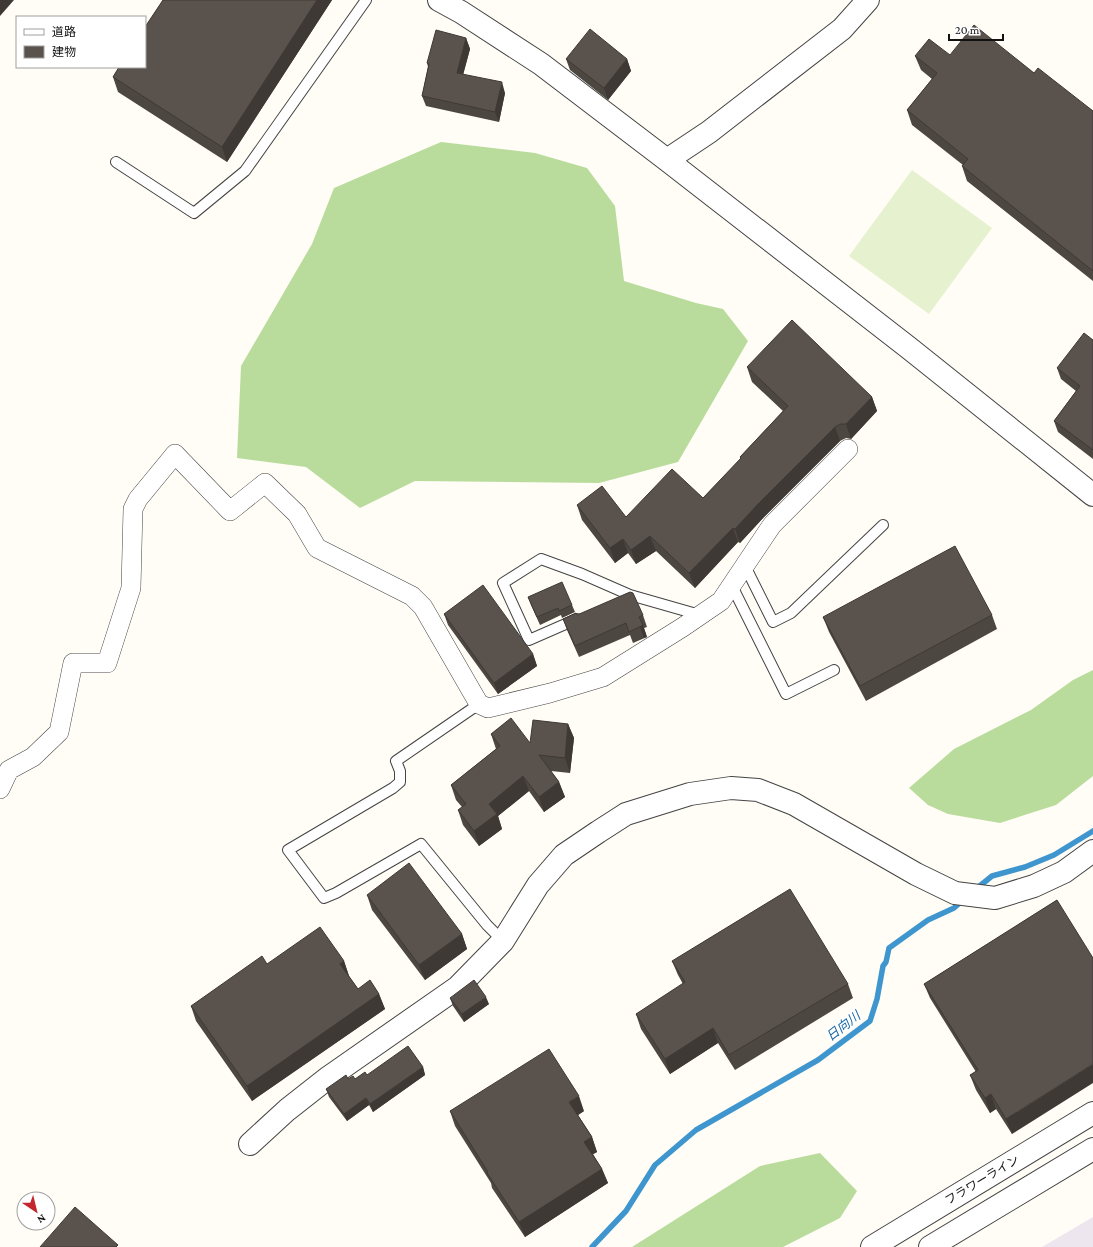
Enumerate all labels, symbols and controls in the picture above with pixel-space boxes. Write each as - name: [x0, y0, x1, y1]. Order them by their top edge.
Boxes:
- legend: [16, 16, 146, 68]
- scale bar: [949, 16, 1003, 42]
- text: 20 m: [955, 23, 980, 37]
- text: 道路: [52, 25, 76, 39]
- text: 建物: [52, 45, 76, 59]
- water label: 日向川: [823, 1007, 865, 1044]
- street label: フラワーライン: [942, 1152, 1022, 1208]
- north arrow: [16, 1191, 56, 1231]
- text: N: [35, 1212, 48, 1227]

